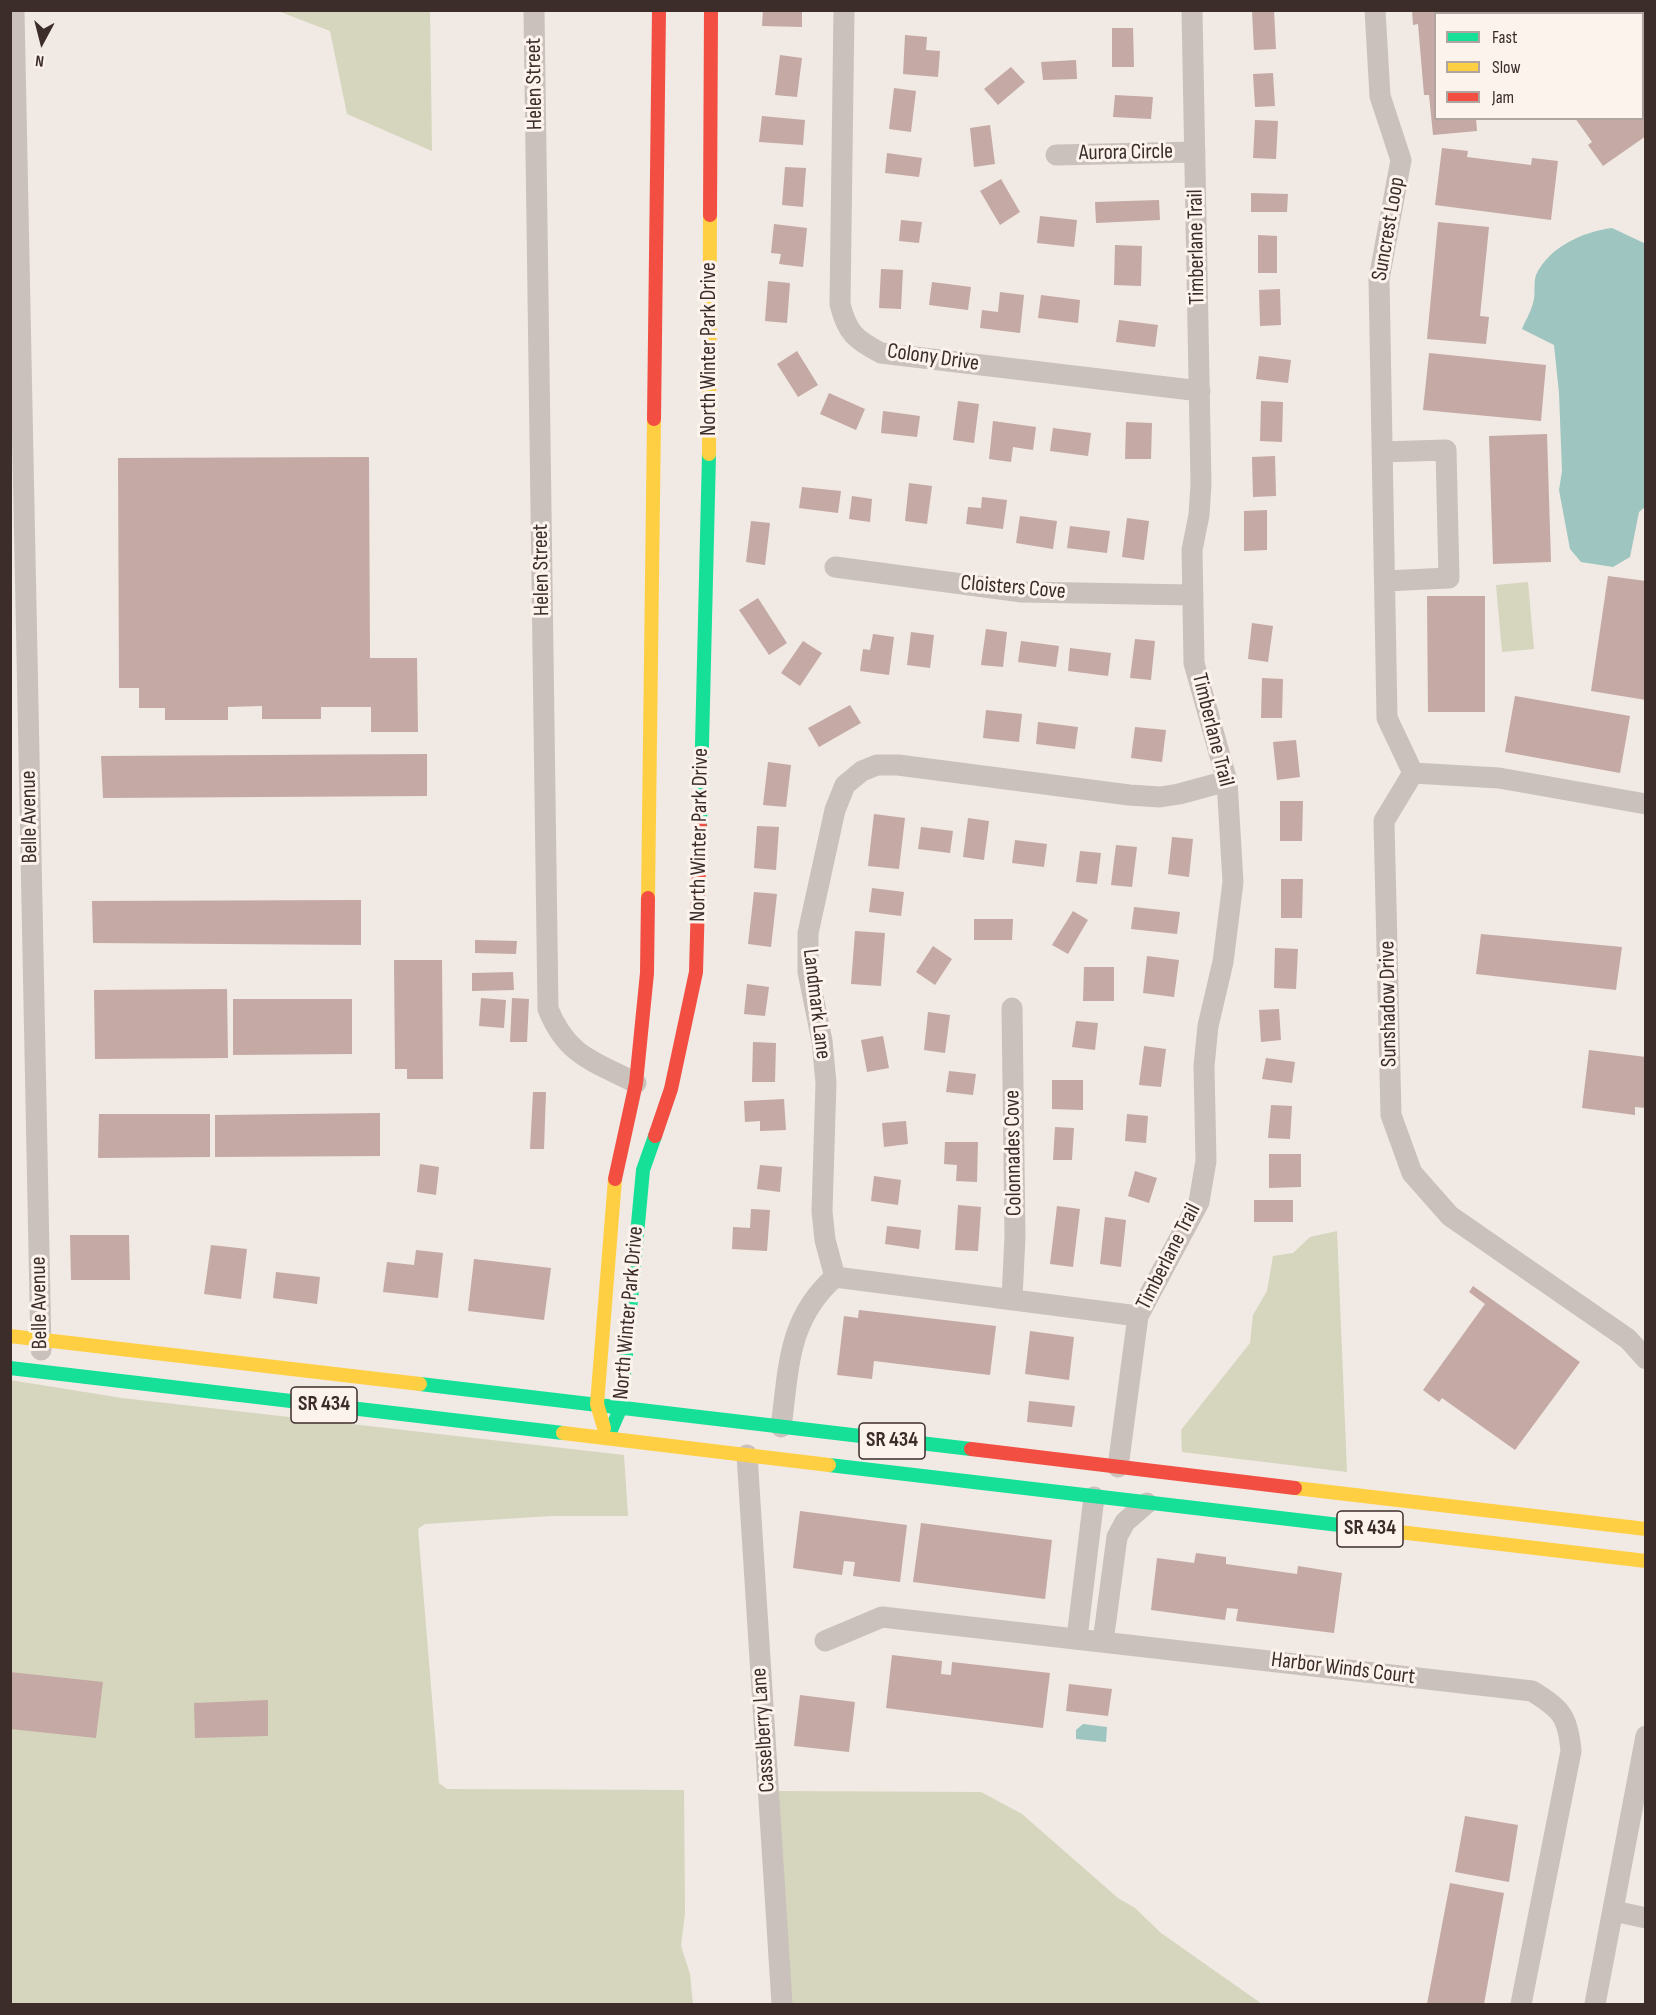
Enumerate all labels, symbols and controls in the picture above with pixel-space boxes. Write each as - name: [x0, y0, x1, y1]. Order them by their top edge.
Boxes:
- north arrow: [12, 12, 72, 72]
- legend: [1434, 12, 1644, 120]
- text: Fast: [1492, 27, 1517, 48]
- street label: Helen Street: [521, 38, 549, 130]
- text: N: [34, 50, 45, 70]
- text: Slow: [1492, 57, 1521, 78]
- text: Jam: [1492, 87, 1514, 108]
- street label: Aurora Circle: [1079, 139, 1173, 167]
- street label: Suncrest Loop: [1367, 175, 1411, 283]
- street label: Timberlane Trail: [1183, 189, 1211, 305]
- street label: North Winter Park Drive: [696, 262, 722, 436]
- street label: Colony Drive: [885, 338, 981, 378]
- street label: Helen Street: [528, 524, 556, 616]
- street label: Cloisters Cove: [959, 570, 1067, 606]
- street label: Timberlane Trail: [1185, 671, 1239, 789]
- street label: North Winter Park Drive: [685, 748, 715, 922]
- street label: Belle Avenue: [16, 770, 44, 864]
- street label: Sunshadow Drive: [1375, 941, 1403, 1067]
- street label: Landmark Lane: [796, 947, 836, 1061]
- street label: Colonnades Cove: [1000, 1090, 1028, 1216]
- street label: Timberlane Trail: [1131, 1199, 1207, 1315]
- street label: North Winter Park Drive: [608, 1225, 650, 1401]
- street label: Belle Avenue: [26, 1256, 54, 1350]
- road number: SR 434: [291, 1387, 357, 1423]
- road number: SR 434: [859, 1423, 925, 1459]
- road number: SR 434: [1337, 1511, 1403, 1547]
- street label: Harbor Winds Court: [1270, 1647, 1416, 1691]
- street label: Casselberry Lane: [746, 1667, 782, 1793]

